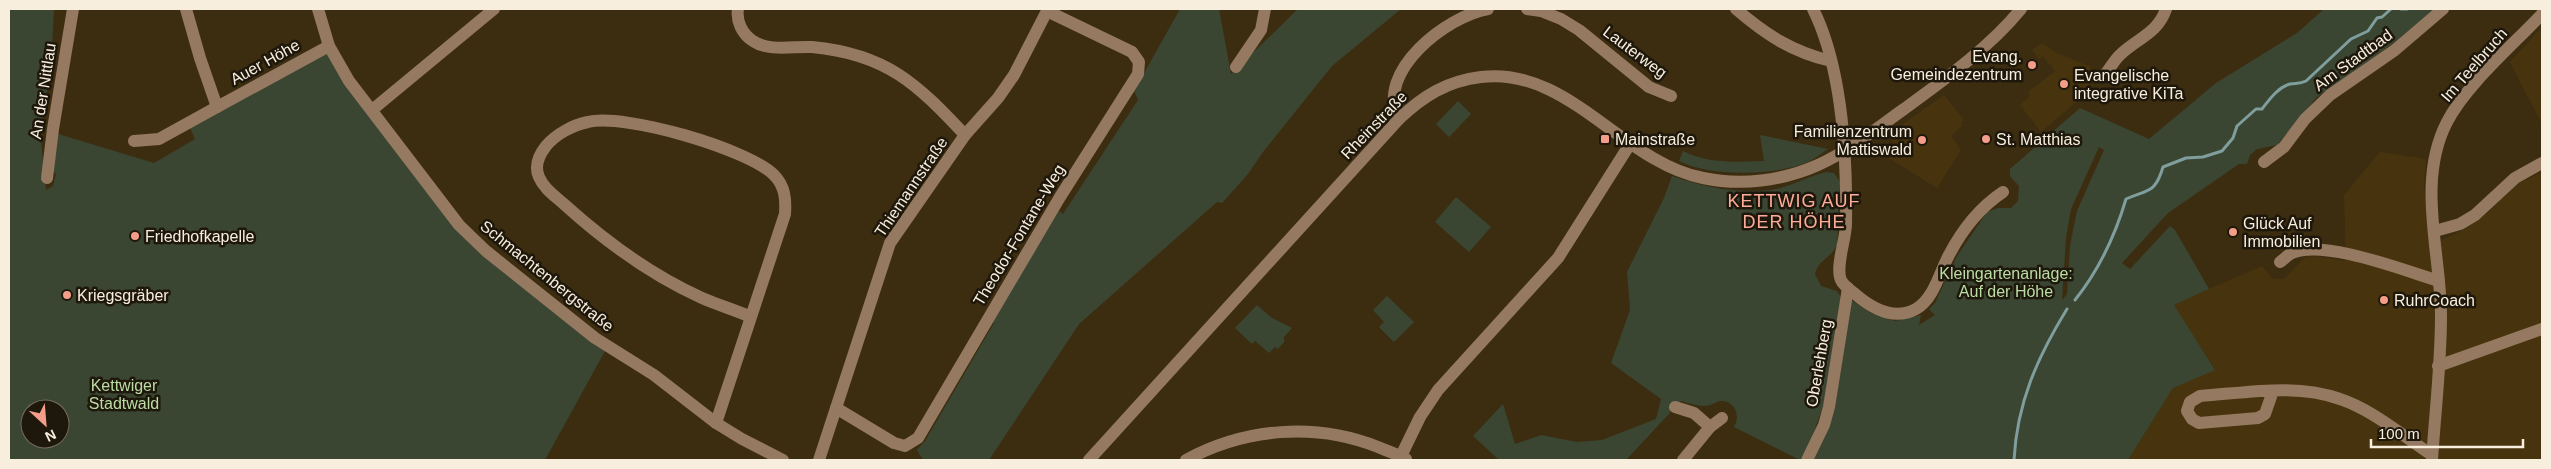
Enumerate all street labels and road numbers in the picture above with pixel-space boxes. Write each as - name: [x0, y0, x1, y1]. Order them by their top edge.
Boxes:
- street label: Lauterweg: [1600, 23, 1670, 81]
- street label: Im Teelbruch: [2438, 25, 2510, 105]
- street label: Am Stadtbad: [2311, 26, 2395, 94]
- street label: Auer Höhe: [227, 36, 303, 88]
- street label: An der Nittlau: [27, 42, 59, 140]
- street label: Rheinstraße: [1338, 88, 1410, 162]
- street label: Thiemannstraße: [871, 134, 951, 240]
- street label: Theodor-Fontane-Weg: [970, 161, 1068, 309]
- street label: Schmachtenbergstraße: [477, 217, 617, 335]
- street label: Oberlehberg: [1803, 318, 1835, 408]

